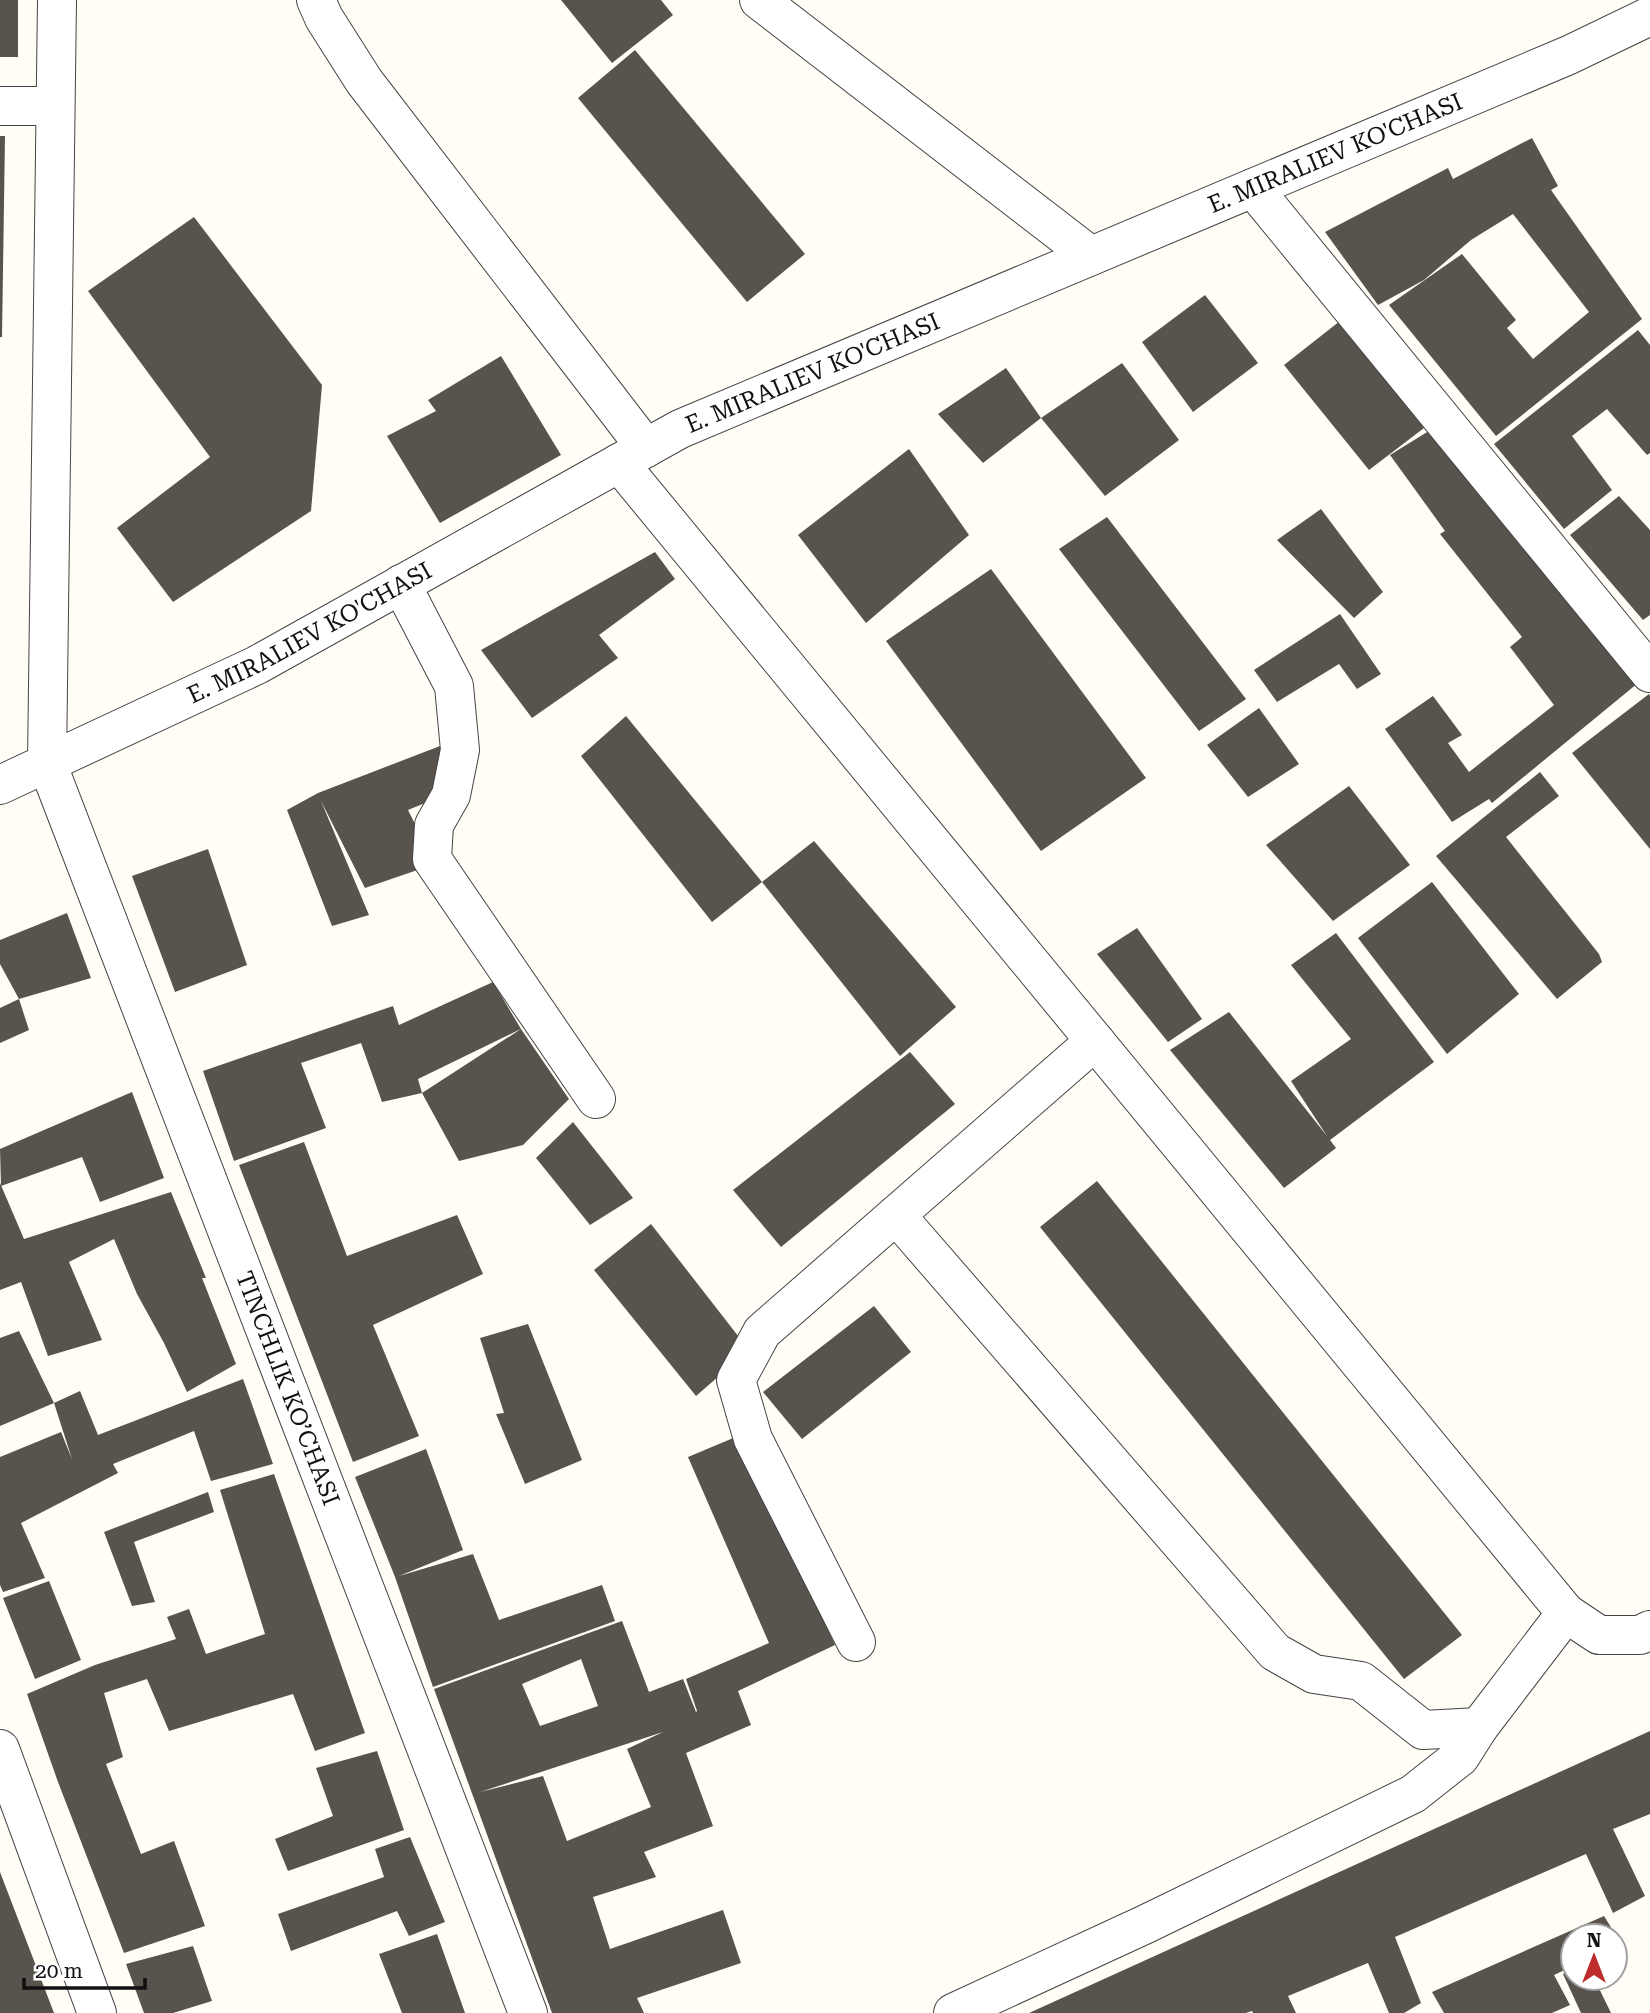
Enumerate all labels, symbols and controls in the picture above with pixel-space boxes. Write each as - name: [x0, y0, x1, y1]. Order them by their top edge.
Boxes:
- street label: E. MIRALIEV KO'CHASI: [1204, 87, 1467, 219]
- street label: E. MIRALIEV KO'CHASI: [681, 307, 944, 439]
- street label: E. MIRALIEV KO'CHASI: [183, 556, 437, 709]
- street label: TINCHLIK KO’CHASI: [230, 1267, 345, 1509]
- north arrow: [1559, 1922, 1629, 1992]
- text: N: [1587, 1929, 1602, 1952]
- scale bar: [24, 1946, 145, 1990]
- text: 20 m: [35, 1959, 83, 1983]

